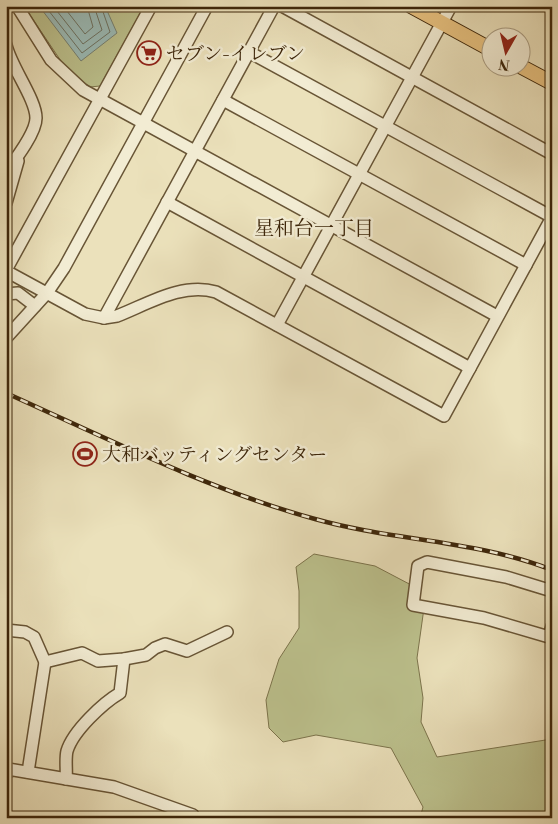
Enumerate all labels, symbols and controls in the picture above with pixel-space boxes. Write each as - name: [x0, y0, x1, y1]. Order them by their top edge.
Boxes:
- north arrow: [480, 28, 530, 78]
- supermarket icon: セブン-イレブン: [136, 40, 162, 66]
- place label: セブン-イレブン: [166, 42, 305, 66]
- text: N: [498, 54, 511, 74]
- district label: 星和台一丁目: [254, 217, 374, 242]
- sports icon: 大和バッティングセンター: [72, 441, 98, 467]
- place label: 大和バッティングセンター: [102, 443, 327, 467]

